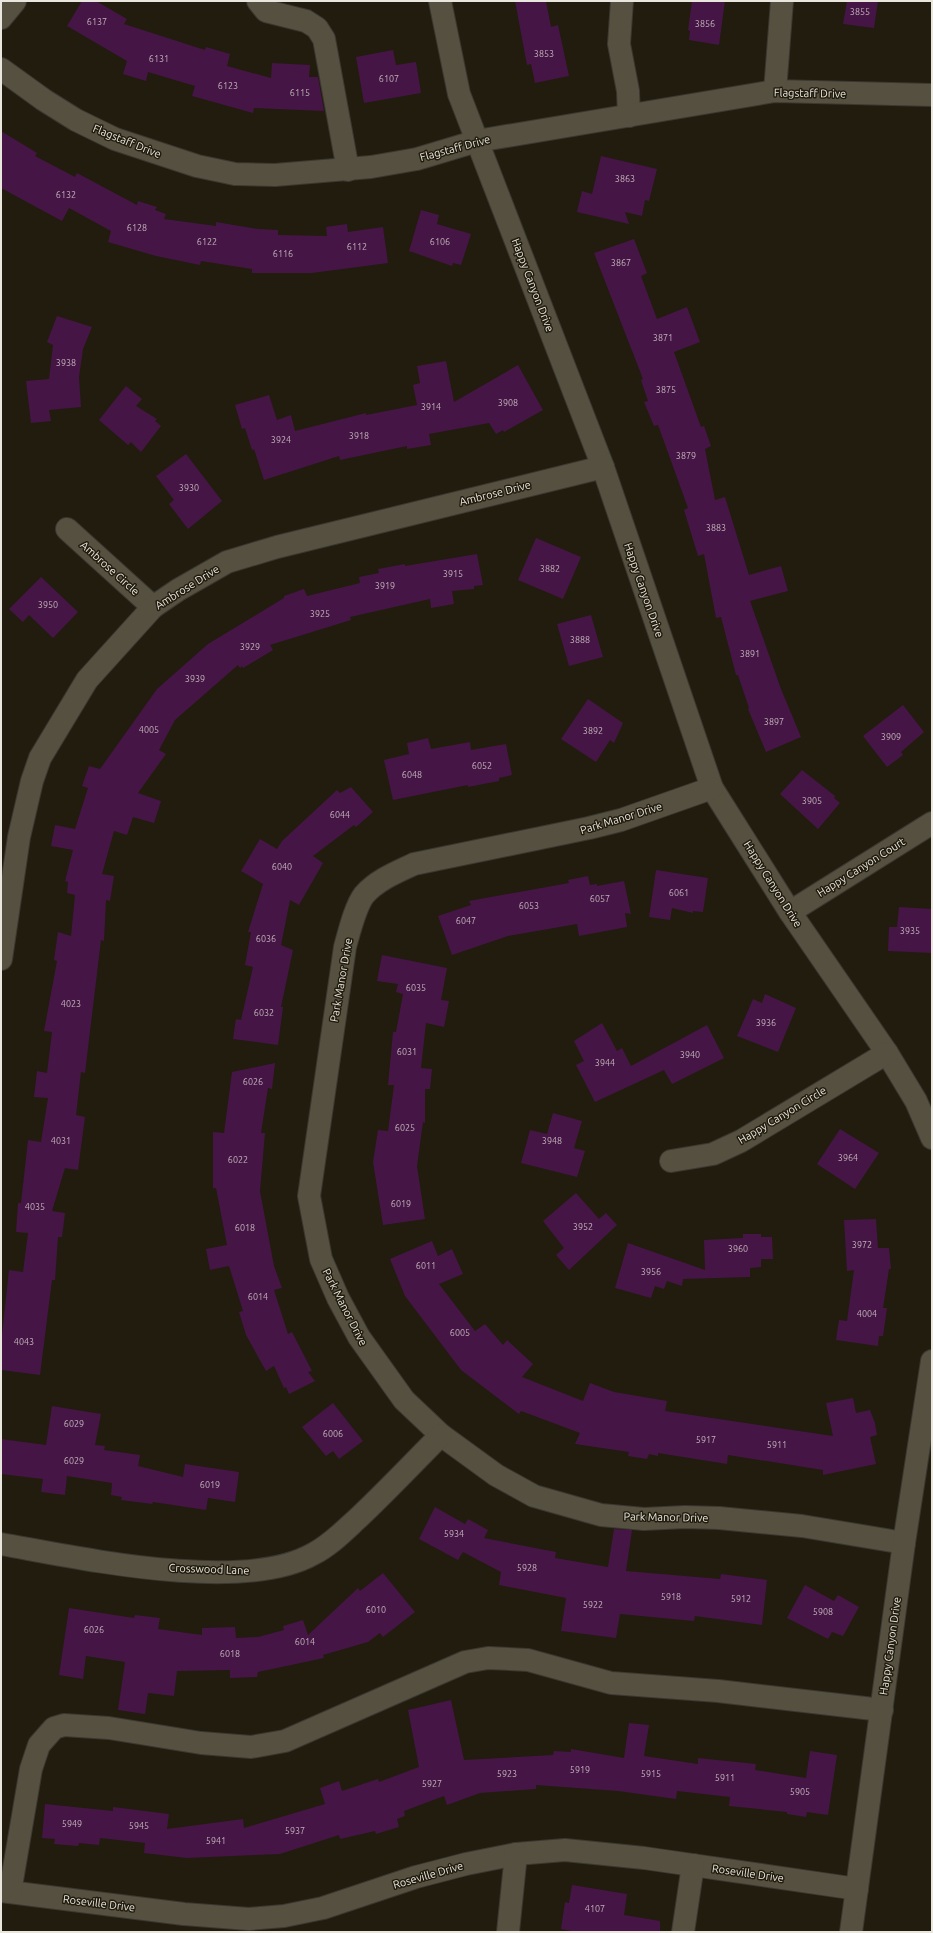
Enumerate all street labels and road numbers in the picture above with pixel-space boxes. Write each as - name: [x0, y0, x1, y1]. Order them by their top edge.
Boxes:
- street label: Flagstaff Drive: [774, 86, 846, 100]
- street label: Flagstaff Drive: [91, 122, 163, 160]
- street label: Flagstaff Drive: [419, 133, 491, 163]
- street label: Happy Canyon Drive: [510, 237, 556, 333]
- street label: Ambrose Drive: [458, 478, 532, 508]
- street label: Ambrose Circle: [78, 539, 142, 597]
- street label: Happy Canyon Drive: [622, 541, 666, 639]
- street label: Ambrose Drive: [153, 563, 221, 611]
- street label: Park Manor Drive: [579, 800, 663, 836]
- street label: Happy Canyon Court: [815, 835, 908, 899]
- street label: Happy Canyon Drive: [742, 839, 804, 929]
- street label: Park Manor Drive: [328, 937, 354, 1023]
- street label: Happy Canyon Circle: [736, 1084, 828, 1146]
- street label: Park Manor Drive: [320, 1266, 370, 1348]
- street label: Park Manor Drive: [623, 1510, 709, 1524]
- street label: Crosswood Lane: [168, 1562, 250, 1576]
- street label: Happy Canyon Drive: [877, 1596, 903, 1696]
- street label: Roseville Drive: [391, 1859, 465, 1891]
- street label: Roseville Drive: [711, 1862, 785, 1884]
- street label: Roseville Drive: [62, 1893, 136, 1913]

